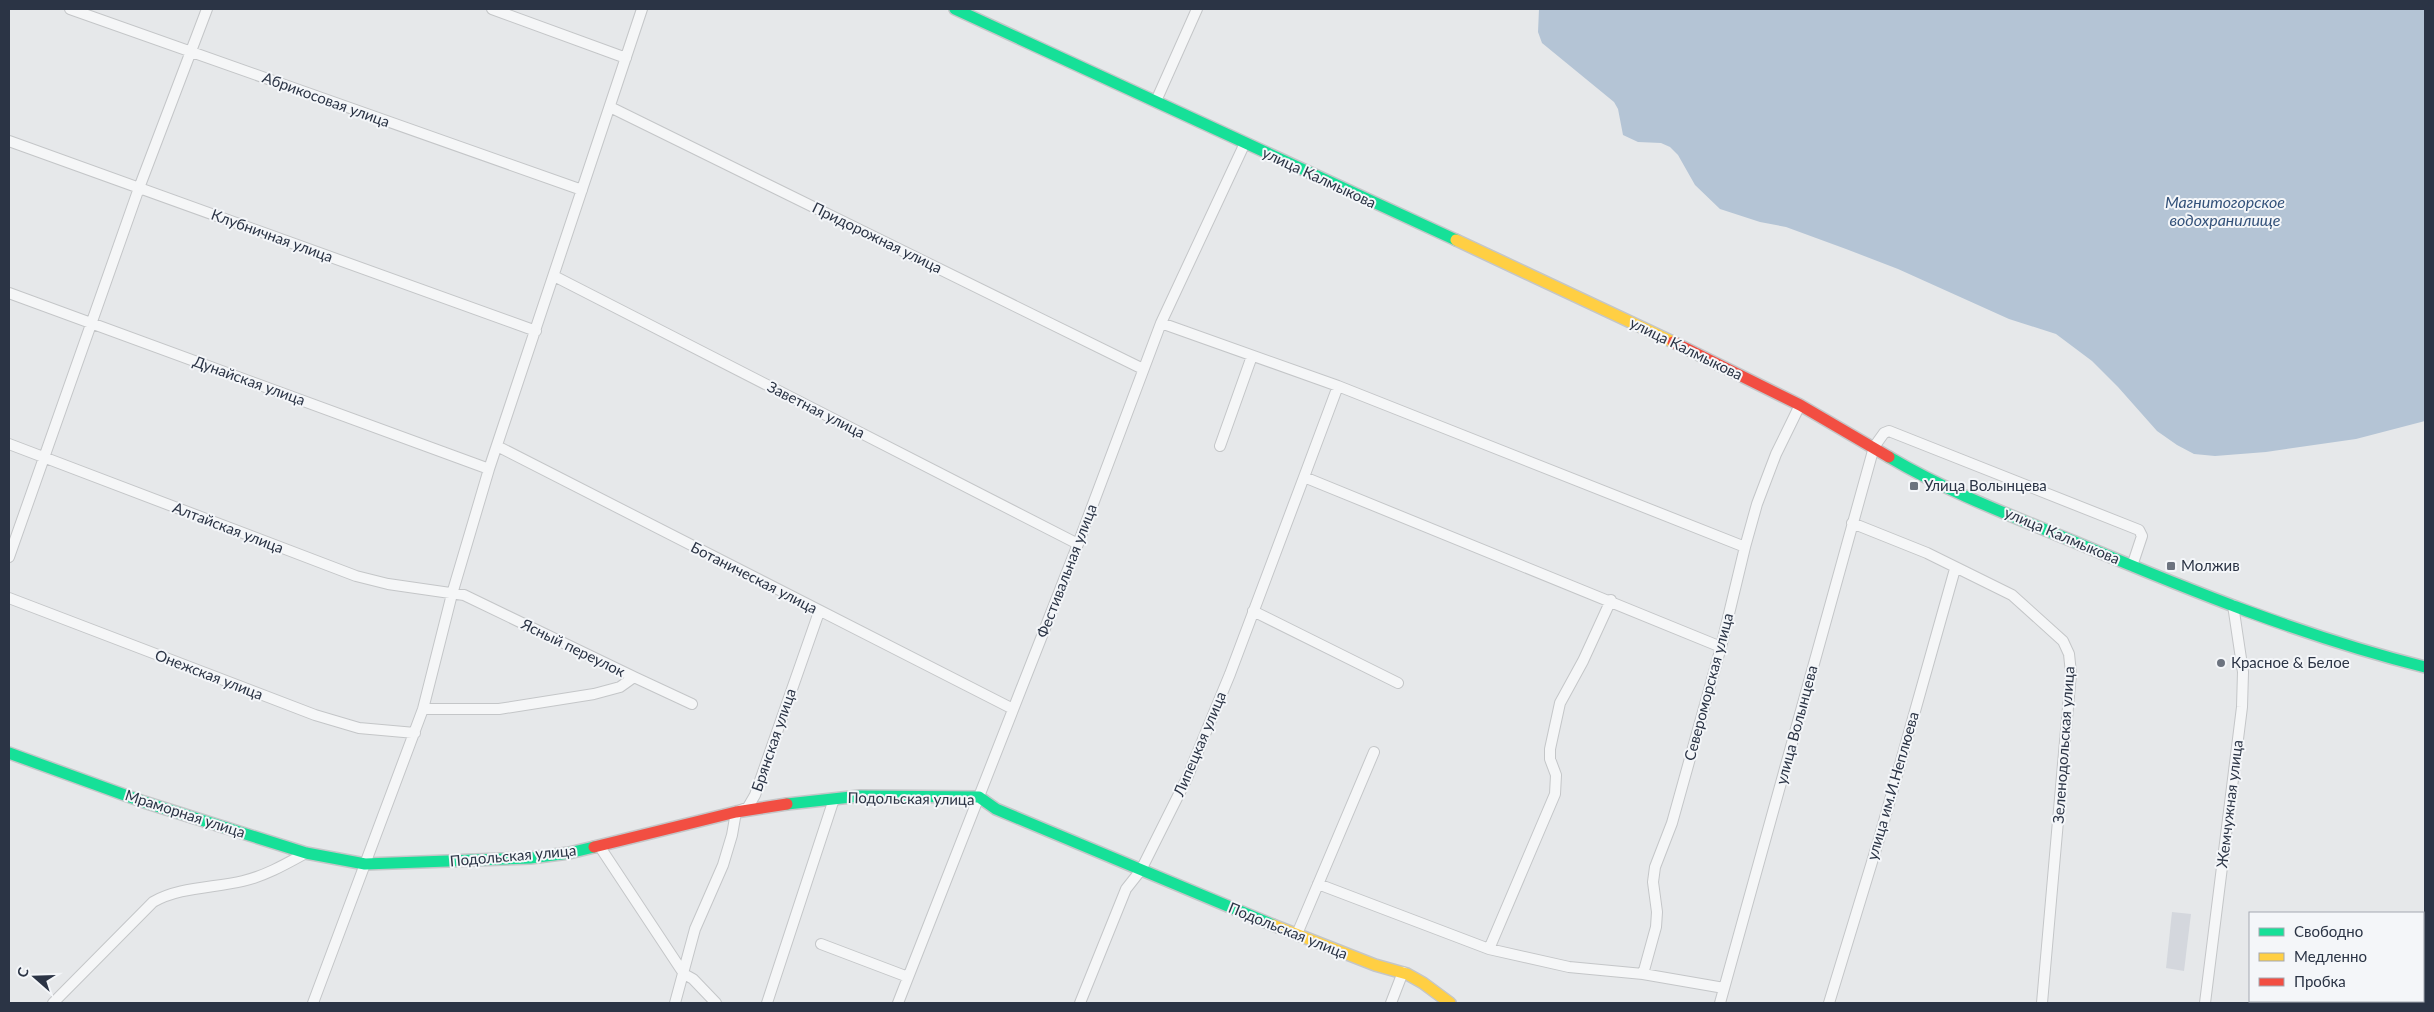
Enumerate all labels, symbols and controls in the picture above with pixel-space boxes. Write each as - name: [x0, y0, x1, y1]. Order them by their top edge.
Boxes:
- street label: Абрикосовая улица: [260, 68, 392, 130]
- street label: улица Калмыкова: [1260, 143, 1379, 211]
- water label: Магнитогорское водохранилище: [2165, 192, 2285, 229]
- street label: Придорожная улица: [810, 198, 945, 276]
- street label: Клубничная улица: [209, 205, 336, 265]
- street label: улица Калмыкова: [1627, 313, 1746, 383]
- street label: Дунайская улица: [191, 351, 308, 409]
- street label: Заветная улица: [765, 377, 868, 441]
- place label: Улица Волынцева: [1924, 476, 2047, 494]
- marker: Улица Волынцева: [1908, 480, 1920, 492]
- street label: Алтайская улица: [170, 498, 286, 556]
- street label: Фестивальная улица: [1032, 501, 1100, 640]
- street label: улица Калмыкова: [2002, 503, 2123, 567]
- street label: Ботаническая улица: [688, 537, 821, 617]
- place label: Молжив: [2181, 556, 2240, 574]
- marker: Молжив: [2165, 560, 2177, 572]
- street label: Североморская улица: [1680, 611, 1736, 763]
- street label: Ясный переулок: [518, 614, 628, 680]
- street label: Онежская улица: [153, 645, 266, 703]
- place label: Красное & Белое: [2231, 653, 2350, 671]
- marker: Красное & Белое: [2215, 657, 2227, 669]
- street label: улица Волынцева: [1771, 663, 1821, 786]
- street label: Зеленодольская улица: [2049, 666, 2077, 824]
- street label: Брянская улица: [747, 686, 799, 794]
- street label: Липецкая улица: [1168, 688, 1229, 800]
- street label: улица им.И.Неплюева: [1862, 709, 1922, 862]
- street label: Жемчужная улица: [2212, 739, 2246, 869]
- street label: Мраморная улица: [123, 785, 248, 841]
- street label: Подольская улица: [847, 788, 975, 808]
- street label: Подольская улица: [449, 841, 577, 870]
- street label: Подольская улица: [1226, 898, 1351, 962]
- legend: [2249, 912, 2424, 1002]
- text: Свободно: [2294, 922, 2363, 940]
- text: Медленно: [2294, 947, 2367, 965]
- north arrow: [10, 952, 60, 1002]
- text: С: [13, 964, 32, 980]
- text: Пробка: [2294, 972, 2346, 990]

